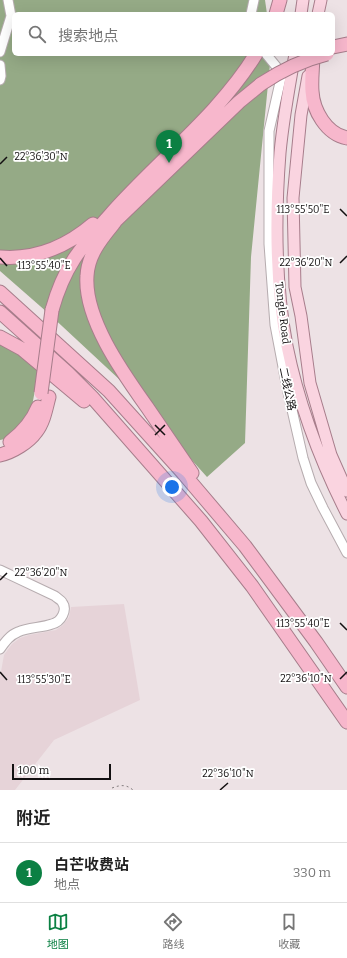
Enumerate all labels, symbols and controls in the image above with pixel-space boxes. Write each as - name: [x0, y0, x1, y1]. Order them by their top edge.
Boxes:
- search box: [12, 12, 335, 56]
- icon: search: [26, 23, 48, 45]
- text: 搜索地点: [58, 27, 118, 45]
- pin: 1: [156, 130, 182, 163]
- text: 22°36'30"N: [14, 151, 68, 163]
- text: 113°55'50"E: [276, 204, 330, 216]
- text: 22°36'20"N: [280, 257, 333, 269]
- text: 113°55'40"E: [17, 260, 71, 272]
- street label: Tongle Road: [272, 281, 293, 345]
- street label: 二线公路: [277, 366, 298, 412]
- your location: [162, 477, 182, 497]
- text: 22°36'20"N: [15, 567, 68, 579]
- text: 113°55'40"E: [276, 618, 330, 630]
- text: 22°36'10"N: [280, 673, 332, 685]
- text: 113°55'30"E: [17, 674, 71, 686]
- scale bar: [12, 762, 111, 781]
- text: 100 m: [18, 764, 49, 777]
- text: 22°36'10"N: [202, 768, 254, 780]
- text: 附近: [16, 808, 50, 829]
- text: 白芒收费站: [54, 856, 129, 874]
- text: 1: [26, 865, 32, 880]
- text: 330 m: [293, 865, 331, 880]
- text: 地点: [54, 877, 80, 892]
- tab: 地图: [47, 911, 69, 951]
- tab: 路线: [162, 911, 184, 951]
- tab: 收藏: [278, 911, 300, 951]

